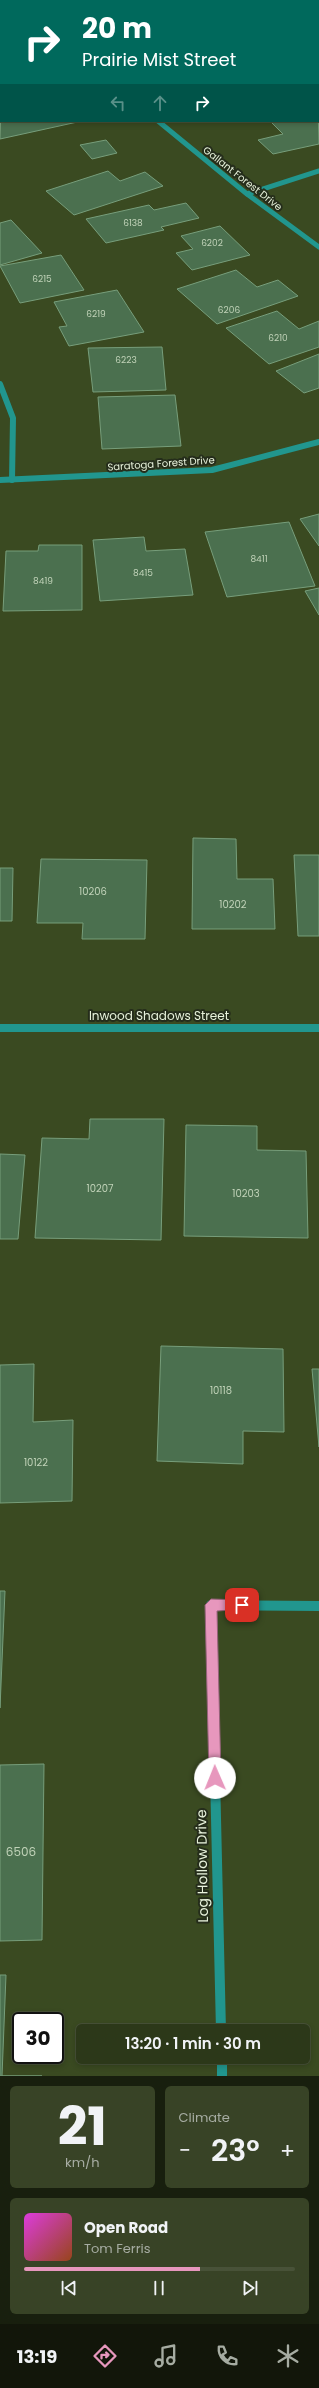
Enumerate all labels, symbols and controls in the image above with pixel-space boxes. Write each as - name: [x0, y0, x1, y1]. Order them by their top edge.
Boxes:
- text: 20 m: [82, 9, 152, 48]
- icon: right: [16, 16, 68, 68]
- text: Prairie Mist Street: [82, 47, 236, 72]
- icon: left: [107, 92, 129, 114]
- icon: ahead: [149, 92, 171, 114]
- icon: right: [191, 92, 213, 114]
- street label: Gallant Forest Drive: [200, 143, 285, 214]
- house number: 6138: [123, 217, 143, 229]
- house number: 6202: [201, 237, 223, 249]
- house number: 6215: [32, 273, 52, 285]
- house number: 6206: [218, 304, 240, 316]
- house number: 6219: [86, 308, 106, 320]
- house number: 6210: [268, 332, 288, 344]
- house number: 6223: [115, 354, 137, 366]
- street label: Saratoga Forest Drive: [107, 452, 215, 475]
- house number: 8411: [250, 553, 268, 565]
- house number: 8415: [133, 567, 153, 579]
- house number: 8419: [33, 575, 53, 587]
- house number: 10206: [79, 884, 107, 899]
- house number: 10202: [219, 897, 247, 912]
- street label: Inwood Shadows Street: [89, 1007, 229, 1024]
- house number: 10207: [87, 1181, 114, 1196]
- house number: 10203: [232, 1186, 260, 1201]
- house number: 10118: [210, 1383, 232, 1398]
- house number: 10122: [24, 1455, 48, 1470]
- pin: [225, 1588, 259, 1622]
- icon: arrive: [231, 1594, 253, 1616]
- position arrow: [194, 1757, 236, 1799]
- street label: Log Hollow Drive: [191, 1809, 213, 1923]
- house number: 6506: [6, 1843, 36, 1860]
- speed limit sign: 30: [12, 2012, 64, 2064]
- text: 13:20 · 1 min · 30 m: [125, 2033, 261, 2054]
- text: 21: [58, 2090, 107, 2163]
- text: Climate: [179, 2108, 230, 2127]
- text: 23°: [211, 2129, 260, 2172]
- text: −: [179, 2135, 191, 2166]
- text: +: [280, 2135, 295, 2166]
- text: km/h: [65, 2153, 100, 2172]
- text: Open Road: [84, 2217, 168, 2238]
- text: Tom Ferris: [84, 2239, 151, 2258]
- icon: previous: [58, 2277, 80, 2299]
- icon: pause: [148, 2277, 170, 2299]
- icon: next: [239, 2277, 261, 2299]
- icon: directions: [91, 2342, 119, 2370]
- icon: music: [152, 2342, 180, 2370]
- icon: phone: [213, 2342, 241, 2370]
- icon: climate: [274, 2342, 302, 2370]
- text: 13:19: [17, 2344, 57, 2369]

